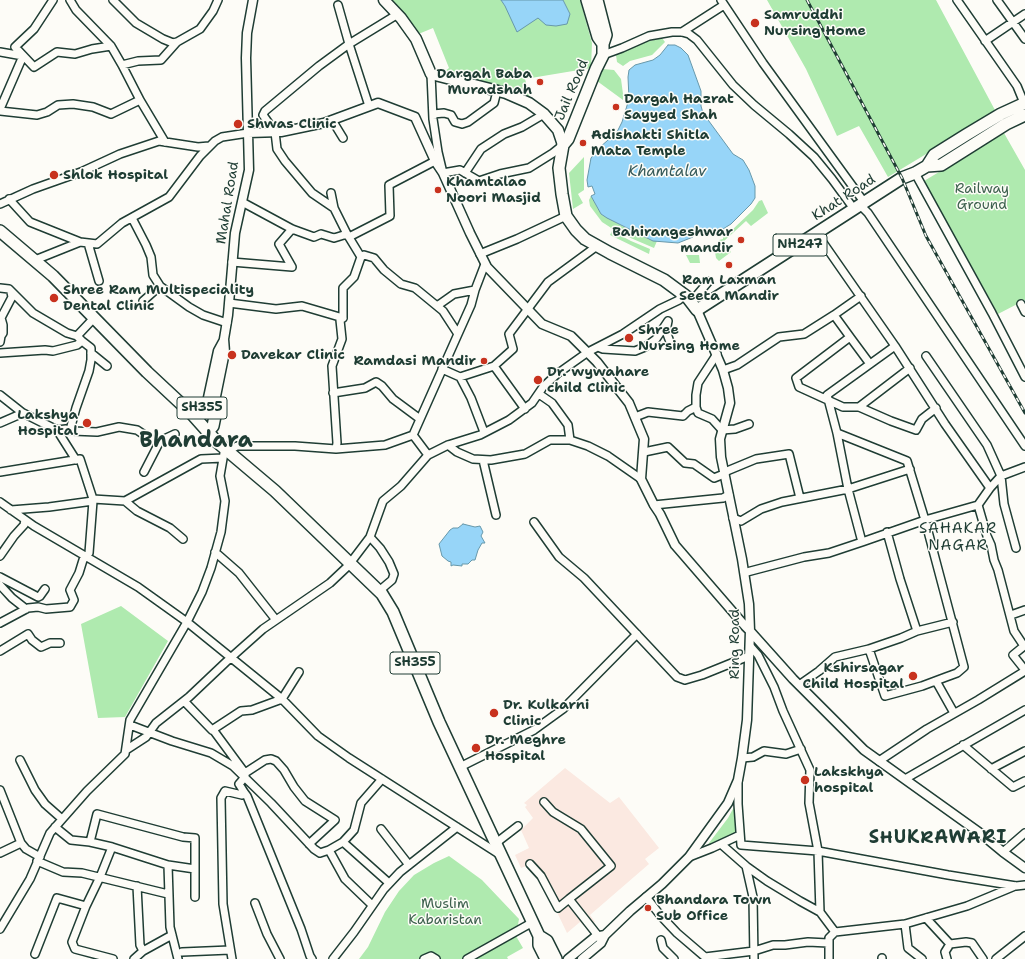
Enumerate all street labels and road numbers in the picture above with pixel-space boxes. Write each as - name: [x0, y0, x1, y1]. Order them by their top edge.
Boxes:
- street label: Jail Road: [552, 57, 592, 123]
- street label: Mahal Road: [213, 160, 243, 246]
- street label: Khat Road: [809, 171, 879, 225]
- road number: NH247: [773, 234, 827, 256]
- road number: SH355: [177, 397, 227, 419]
- street label: Ring Road: [727, 609, 743, 679]
- road number: SH355: [390, 652, 440, 674]

